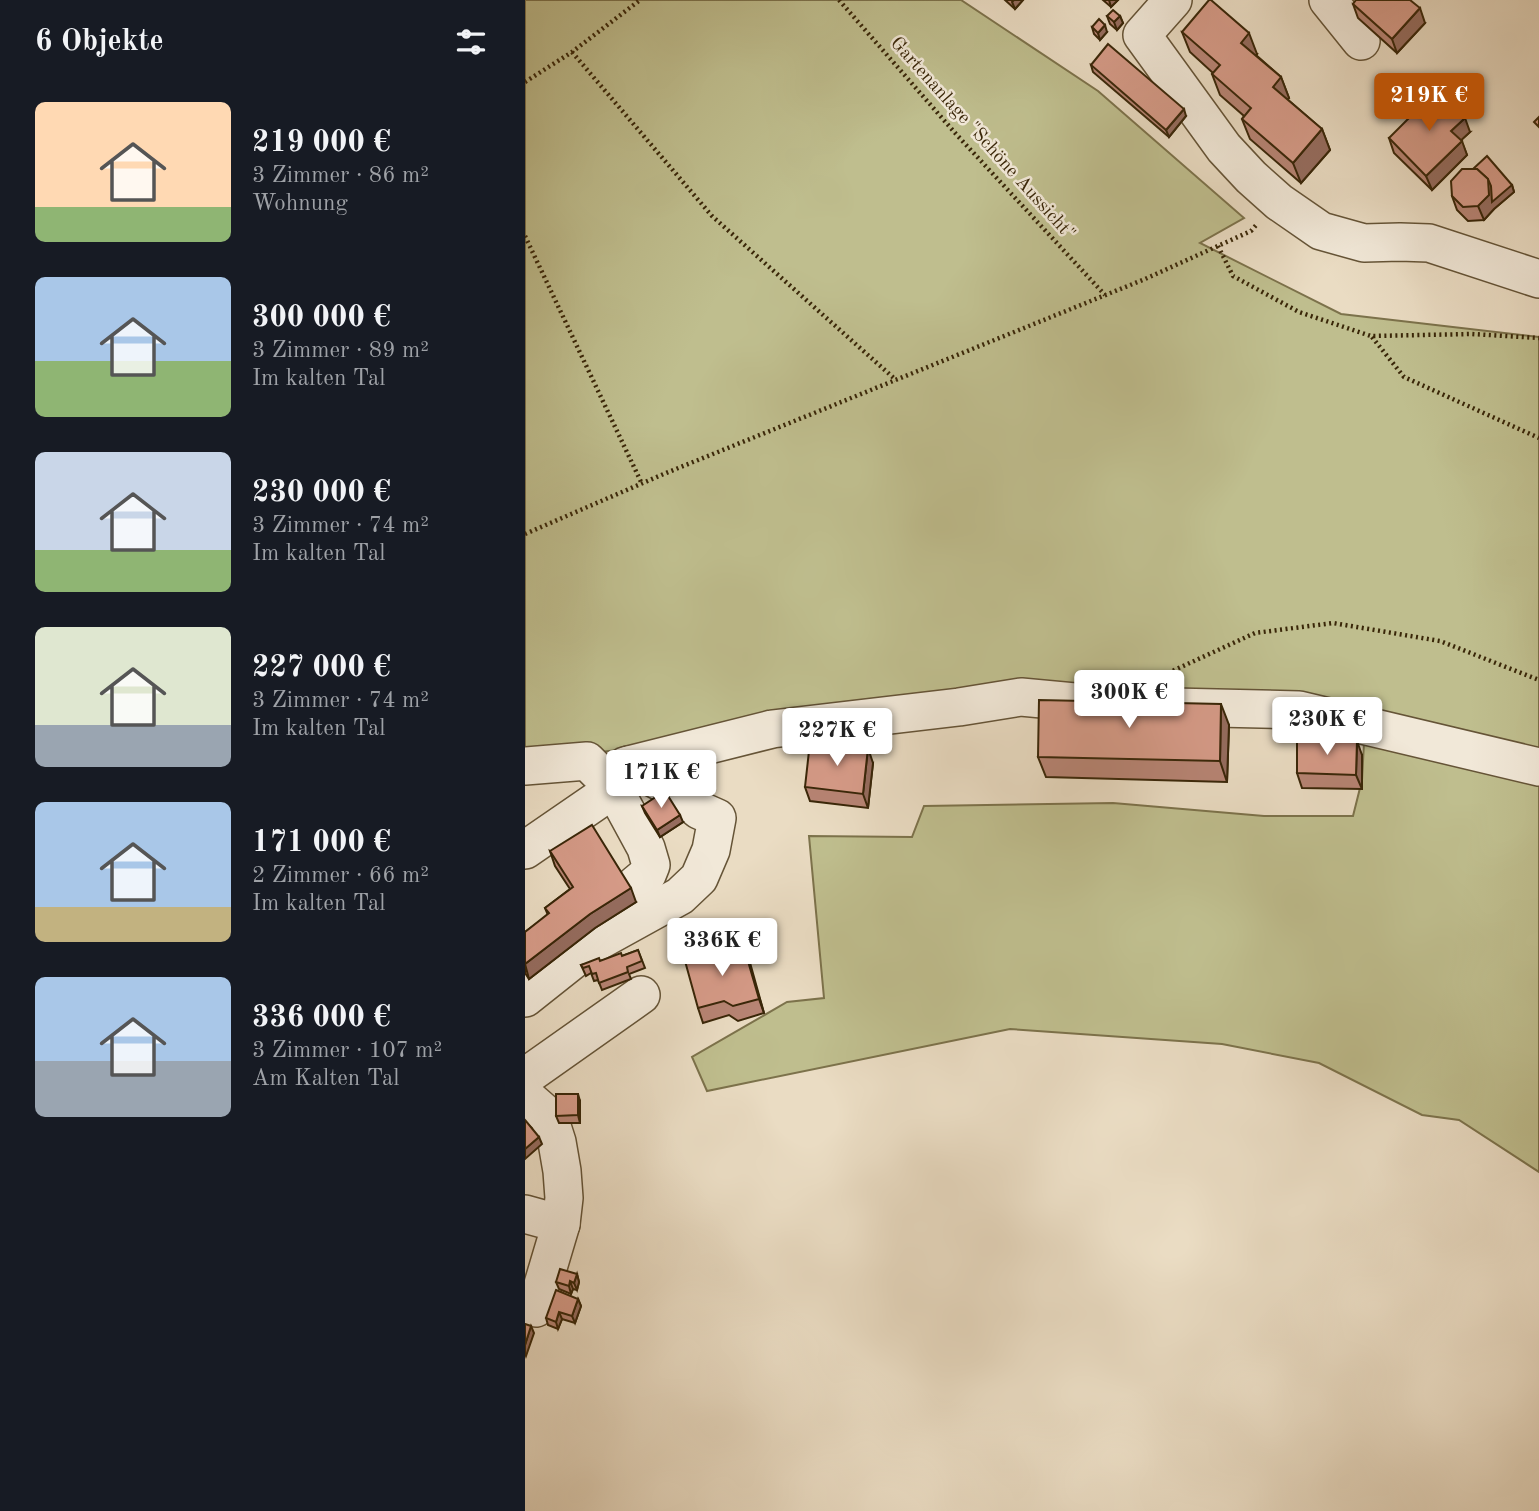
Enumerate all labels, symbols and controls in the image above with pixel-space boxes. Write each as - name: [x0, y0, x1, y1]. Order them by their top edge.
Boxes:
- icon: filters: [452, 23, 490, 61]
- text: 6 Objekte: [35, 27, 164, 57]
- street label: Gartenanlage "Schöne Aussicht": [886, 34, 1078, 244]
- pin: 219K €: [1372, 74, 1486, 133]
- text: 219K €: [1390, 84, 1468, 107]
- text: 219 000 €: [252, 128, 391, 158]
- icon: home: [91, 130, 175, 214]
- text: 3 Zimmer · 86 m²: [252, 164, 429, 187]
- text: Wohnung: [252, 192, 348, 215]
- text: 300 000 €: [252, 303, 391, 333]
- icon: home: [91, 305, 175, 389]
- text: 3 Zimmer · 89 m²: [252, 339, 429, 362]
- text: Im kalten Tal: [252, 367, 386, 390]
- text: 230 000 €: [252, 478, 391, 508]
- icon: home: [91, 480, 175, 564]
- text: 3 Zimmer · 74 m²: [252, 514, 429, 537]
- text: Im kalten Tal: [252, 542, 386, 565]
- text: 227 000 €: [252, 653, 391, 683]
- icon: home: [91, 655, 175, 739]
- pin: 300K €: [1072, 670, 1186, 730]
- text: 300K €: [1090, 681, 1168, 704]
- text: 3 Zimmer · 74 m²: [252, 689, 429, 712]
- pin: 230K €: [1270, 698, 1384, 757]
- pin: 227K €: [780, 708, 894, 768]
- text: 230K €: [1288, 708, 1366, 731]
- text: Im kalten Tal: [252, 717, 386, 740]
- text: 227K €: [798, 719, 876, 742]
- pin: 171K €: [604, 750, 718, 810]
- text: 171K €: [622, 761, 700, 784]
- text: 171 000 €: [252, 828, 391, 858]
- icon: home: [91, 830, 175, 914]
- text: 2 Zimmer · 66 m²: [252, 864, 429, 887]
- text: Im kalten Tal: [252, 892, 386, 915]
- pin: 336K €: [665, 918, 779, 978]
- text: 336K €: [683, 929, 761, 952]
- text: 336 000 €: [252, 1003, 391, 1033]
- icon: home: [91, 1005, 175, 1089]
- text: 3 Zimmer · 107 m²: [252, 1039, 442, 1062]
- text: Am Kalten Tal: [252, 1067, 400, 1090]

